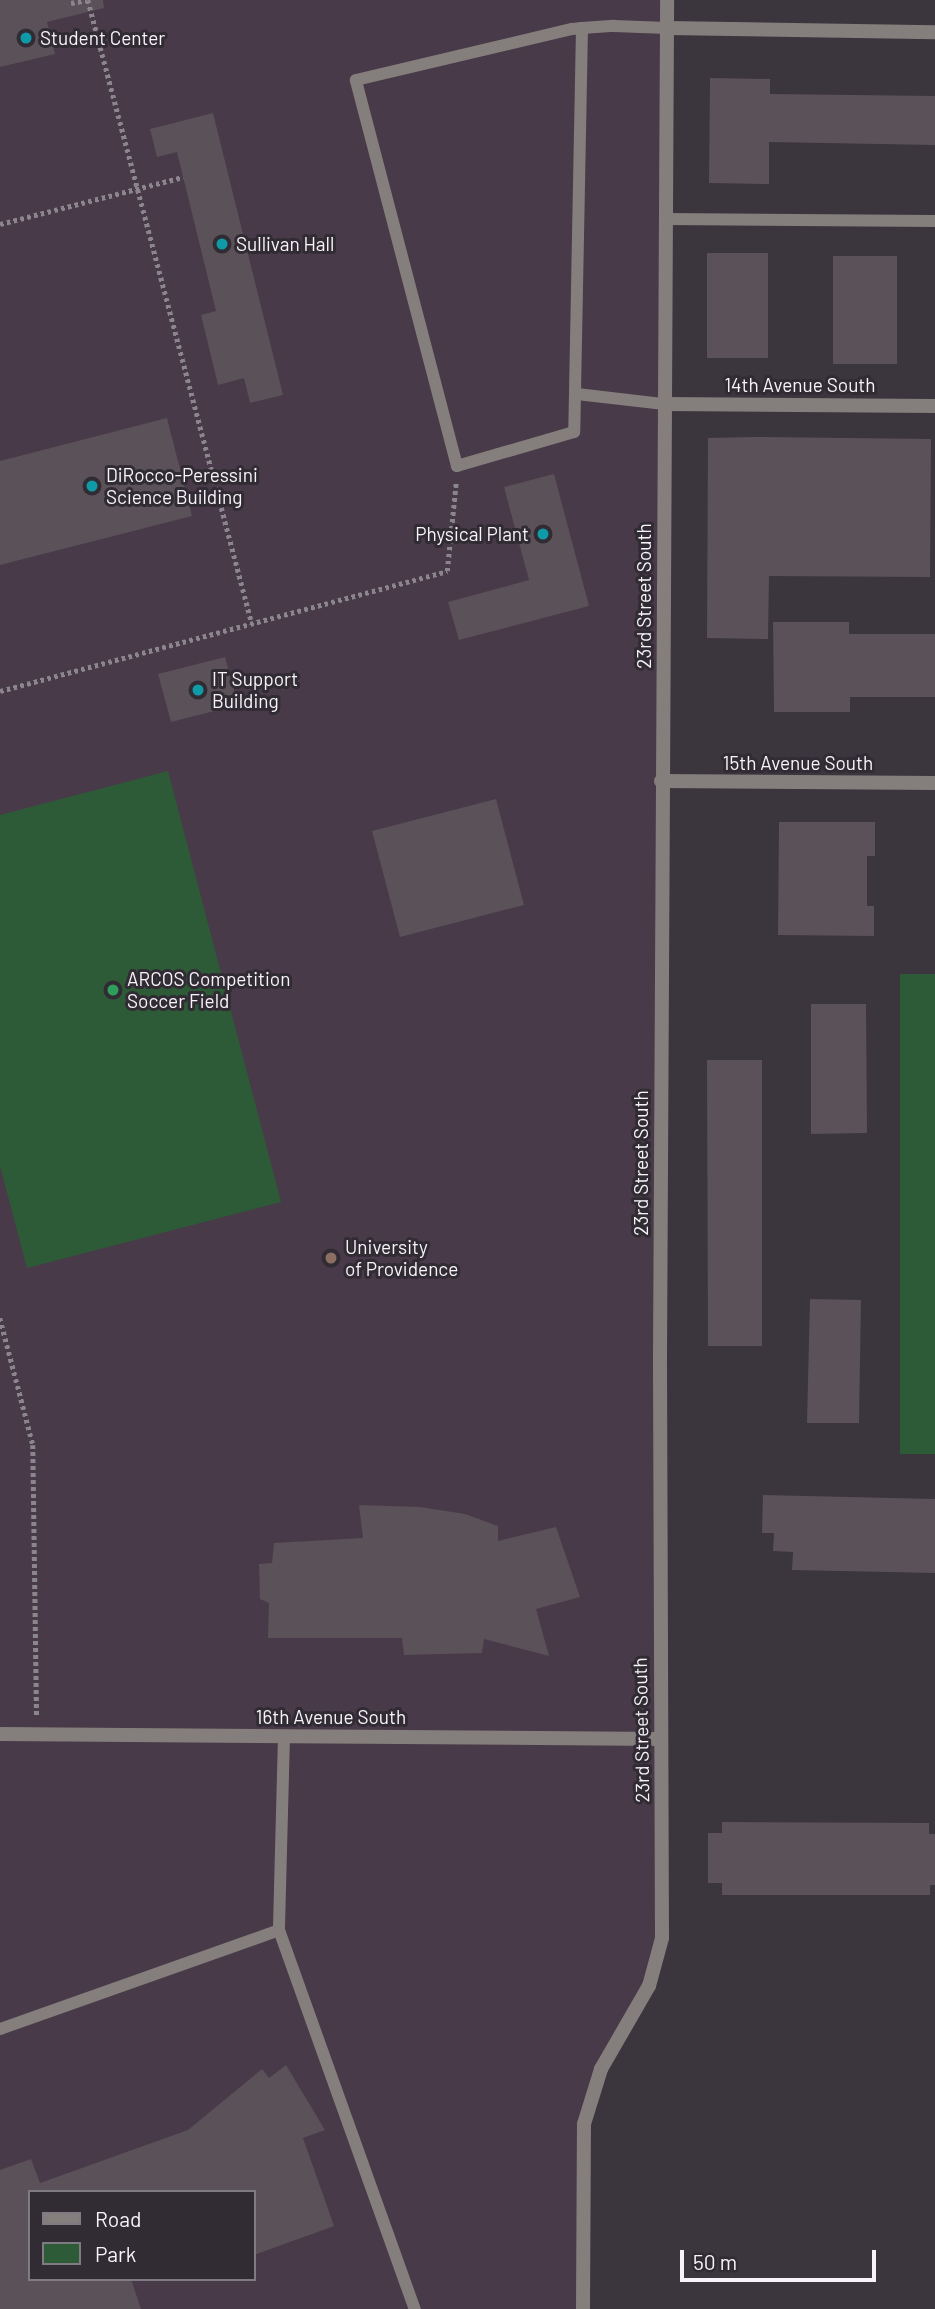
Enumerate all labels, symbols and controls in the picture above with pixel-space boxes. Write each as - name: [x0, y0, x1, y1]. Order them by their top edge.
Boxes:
- place label: Student Center: [40, 27, 165, 49]
- marker: Student Center: [18, 30, 34, 46]
- place label: Sullivan Hall: [236, 233, 334, 255]
- marker: Sullivan Hall: [214, 236, 230, 252]
- street label: 14th Avenue South: [724, 374, 876, 396]
- place label: DiRocco-Peressini Science Building: [106, 464, 258, 508]
- marker: DiRocco-Peressini Science Building: [84, 478, 100, 494]
- place label: Physical Plant: [415, 523, 529, 545]
- street label: 23rd Street South: [633, 523, 655, 669]
- marker: Physical Plant: [535, 526, 551, 542]
- place label: IT Support Building: [212, 668, 298, 712]
- marker: IT Support Building: [190, 682, 206, 698]
- street label: 15th Avenue South: [723, 752, 873, 774]
- place label: ARCOS Competition Soccer Field: [127, 968, 290, 1012]
- marker: ARCOS Competition Soccer Field: [105, 982, 121, 998]
- street label: 23rd Street South: [630, 1090, 652, 1236]
- place label: University of Providence: [345, 1236, 458, 1280]
- marker: University of Providence: [323, 1250, 339, 1266]
- street label: 23rd Street South: [628, 1657, 654, 1803]
- street label: 16th Avenue South: [256, 1706, 406, 1728]
- legend: [28, 2190, 256, 2281]
- text: Road: [95, 2206, 141, 2231]
- scale bar: [683, 2236, 879, 2280]
- text: Park: [95, 2241, 136, 2266]
- text: 50 m: [693, 2249, 737, 2274]

